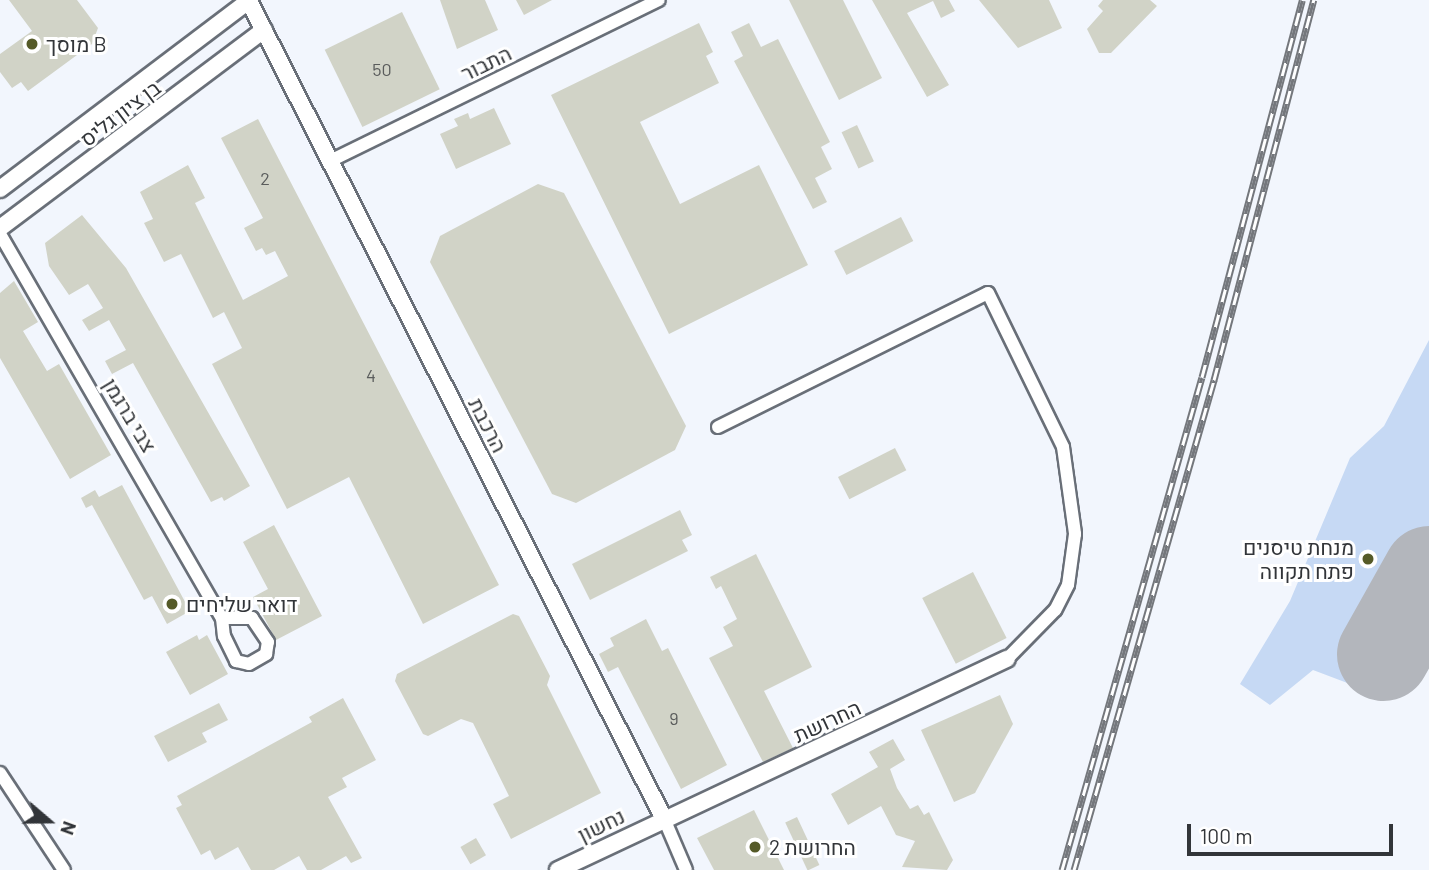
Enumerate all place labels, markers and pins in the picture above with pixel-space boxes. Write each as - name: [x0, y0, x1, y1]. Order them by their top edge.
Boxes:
- place label: מוסך B: [46, 31, 107, 57]
- marker: מוסך B: [24, 36, 40, 52]
- place label: מנחת טיסנים פתח תקווה: [1243, 534, 1354, 584]
- marker: מנחת טיסנים פתח תקווה: [1360, 551, 1376, 567]
- place label: דואר שליחים: [186, 591, 297, 617]
- marker: דואר שליחים: [164, 596, 180, 612]
- place label: החרושת 2: [769, 834, 856, 860]
- marker: החרושת 2: [747, 839, 763, 855]

